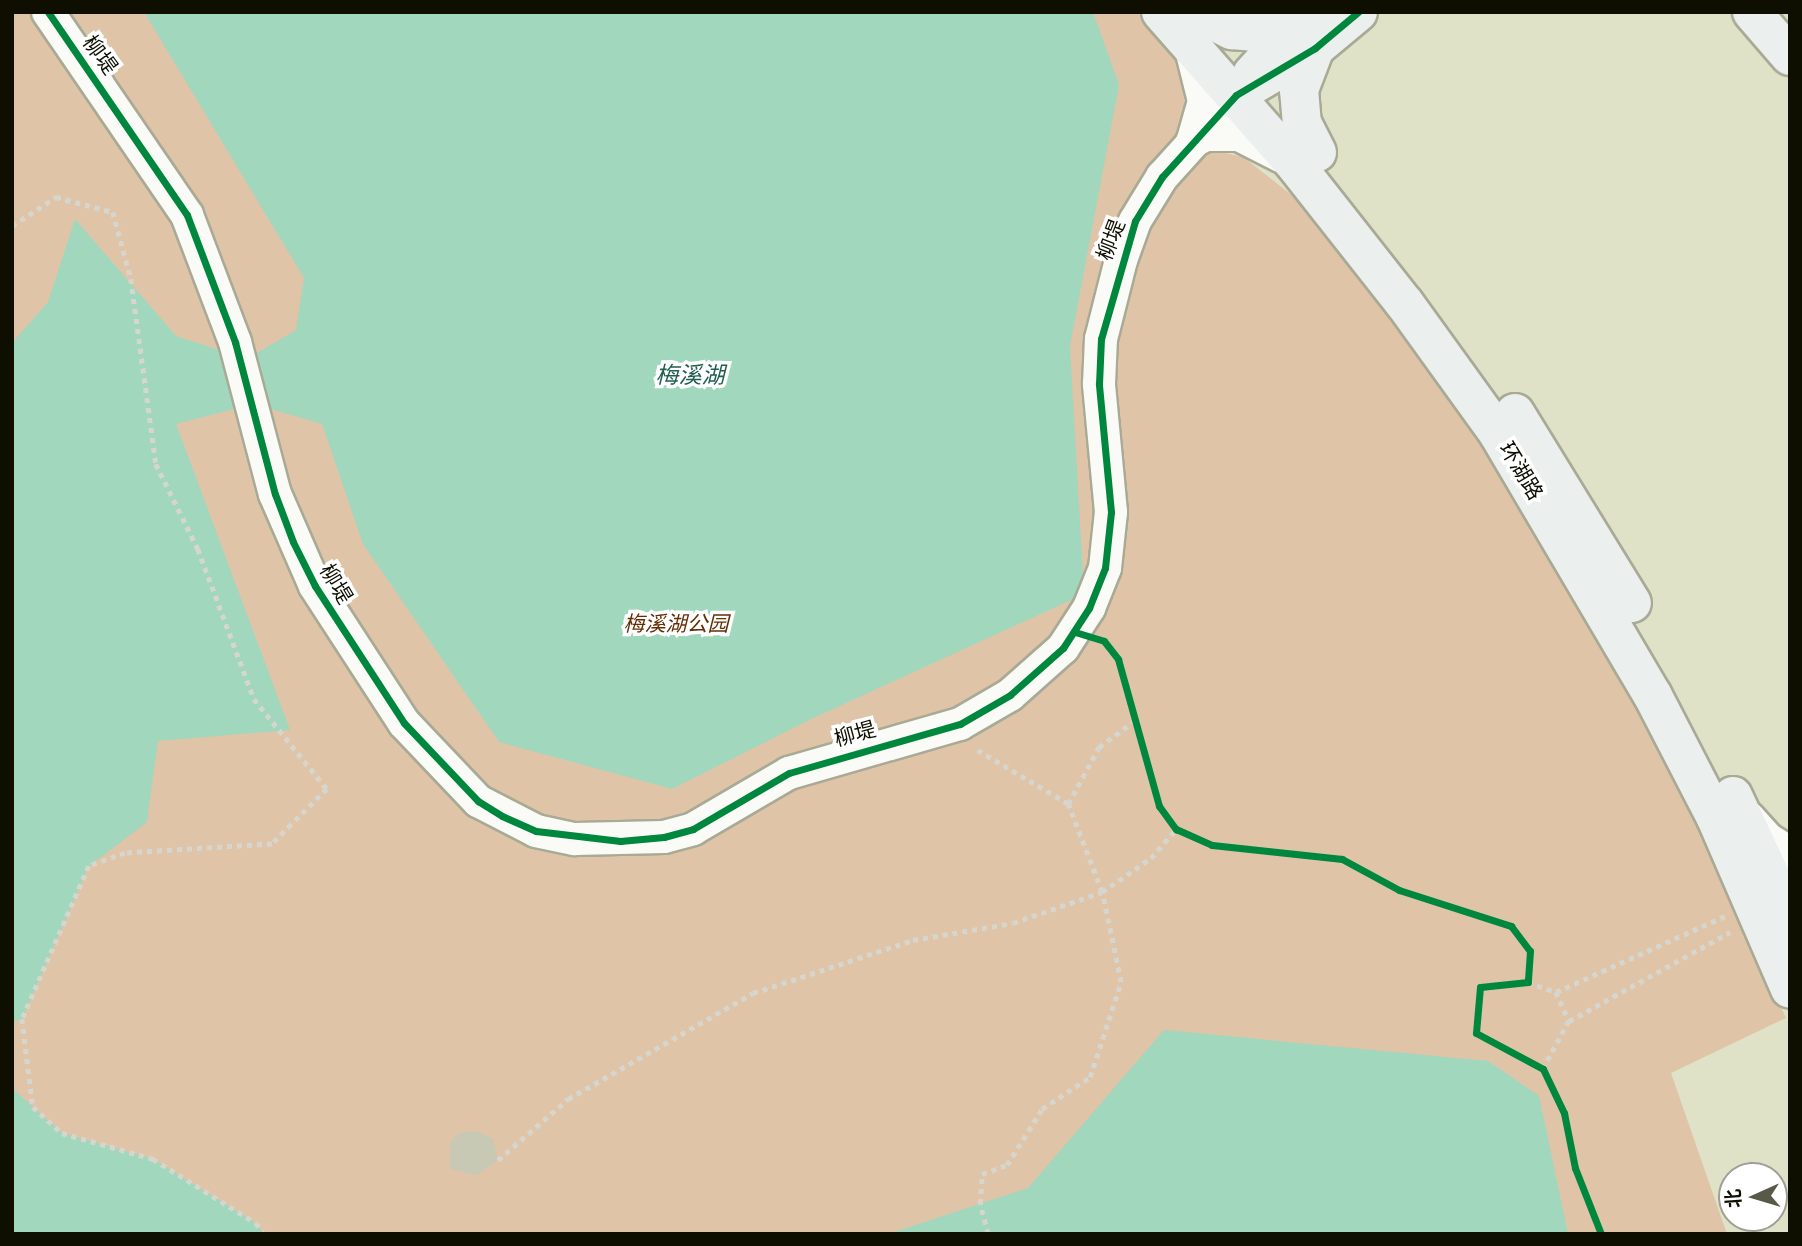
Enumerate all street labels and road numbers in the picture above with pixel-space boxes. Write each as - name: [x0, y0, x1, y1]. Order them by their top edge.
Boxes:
- street label: 柳堤: [77, 31, 123, 79]
- street label: 柳堤: [1092, 216, 1130, 264]
- street label: 环湖路: [1494, 438, 1548, 504]
- street label: 柳堤: [314, 560, 358, 608]
- street label: 柳堤: [831, 716, 879, 752]

